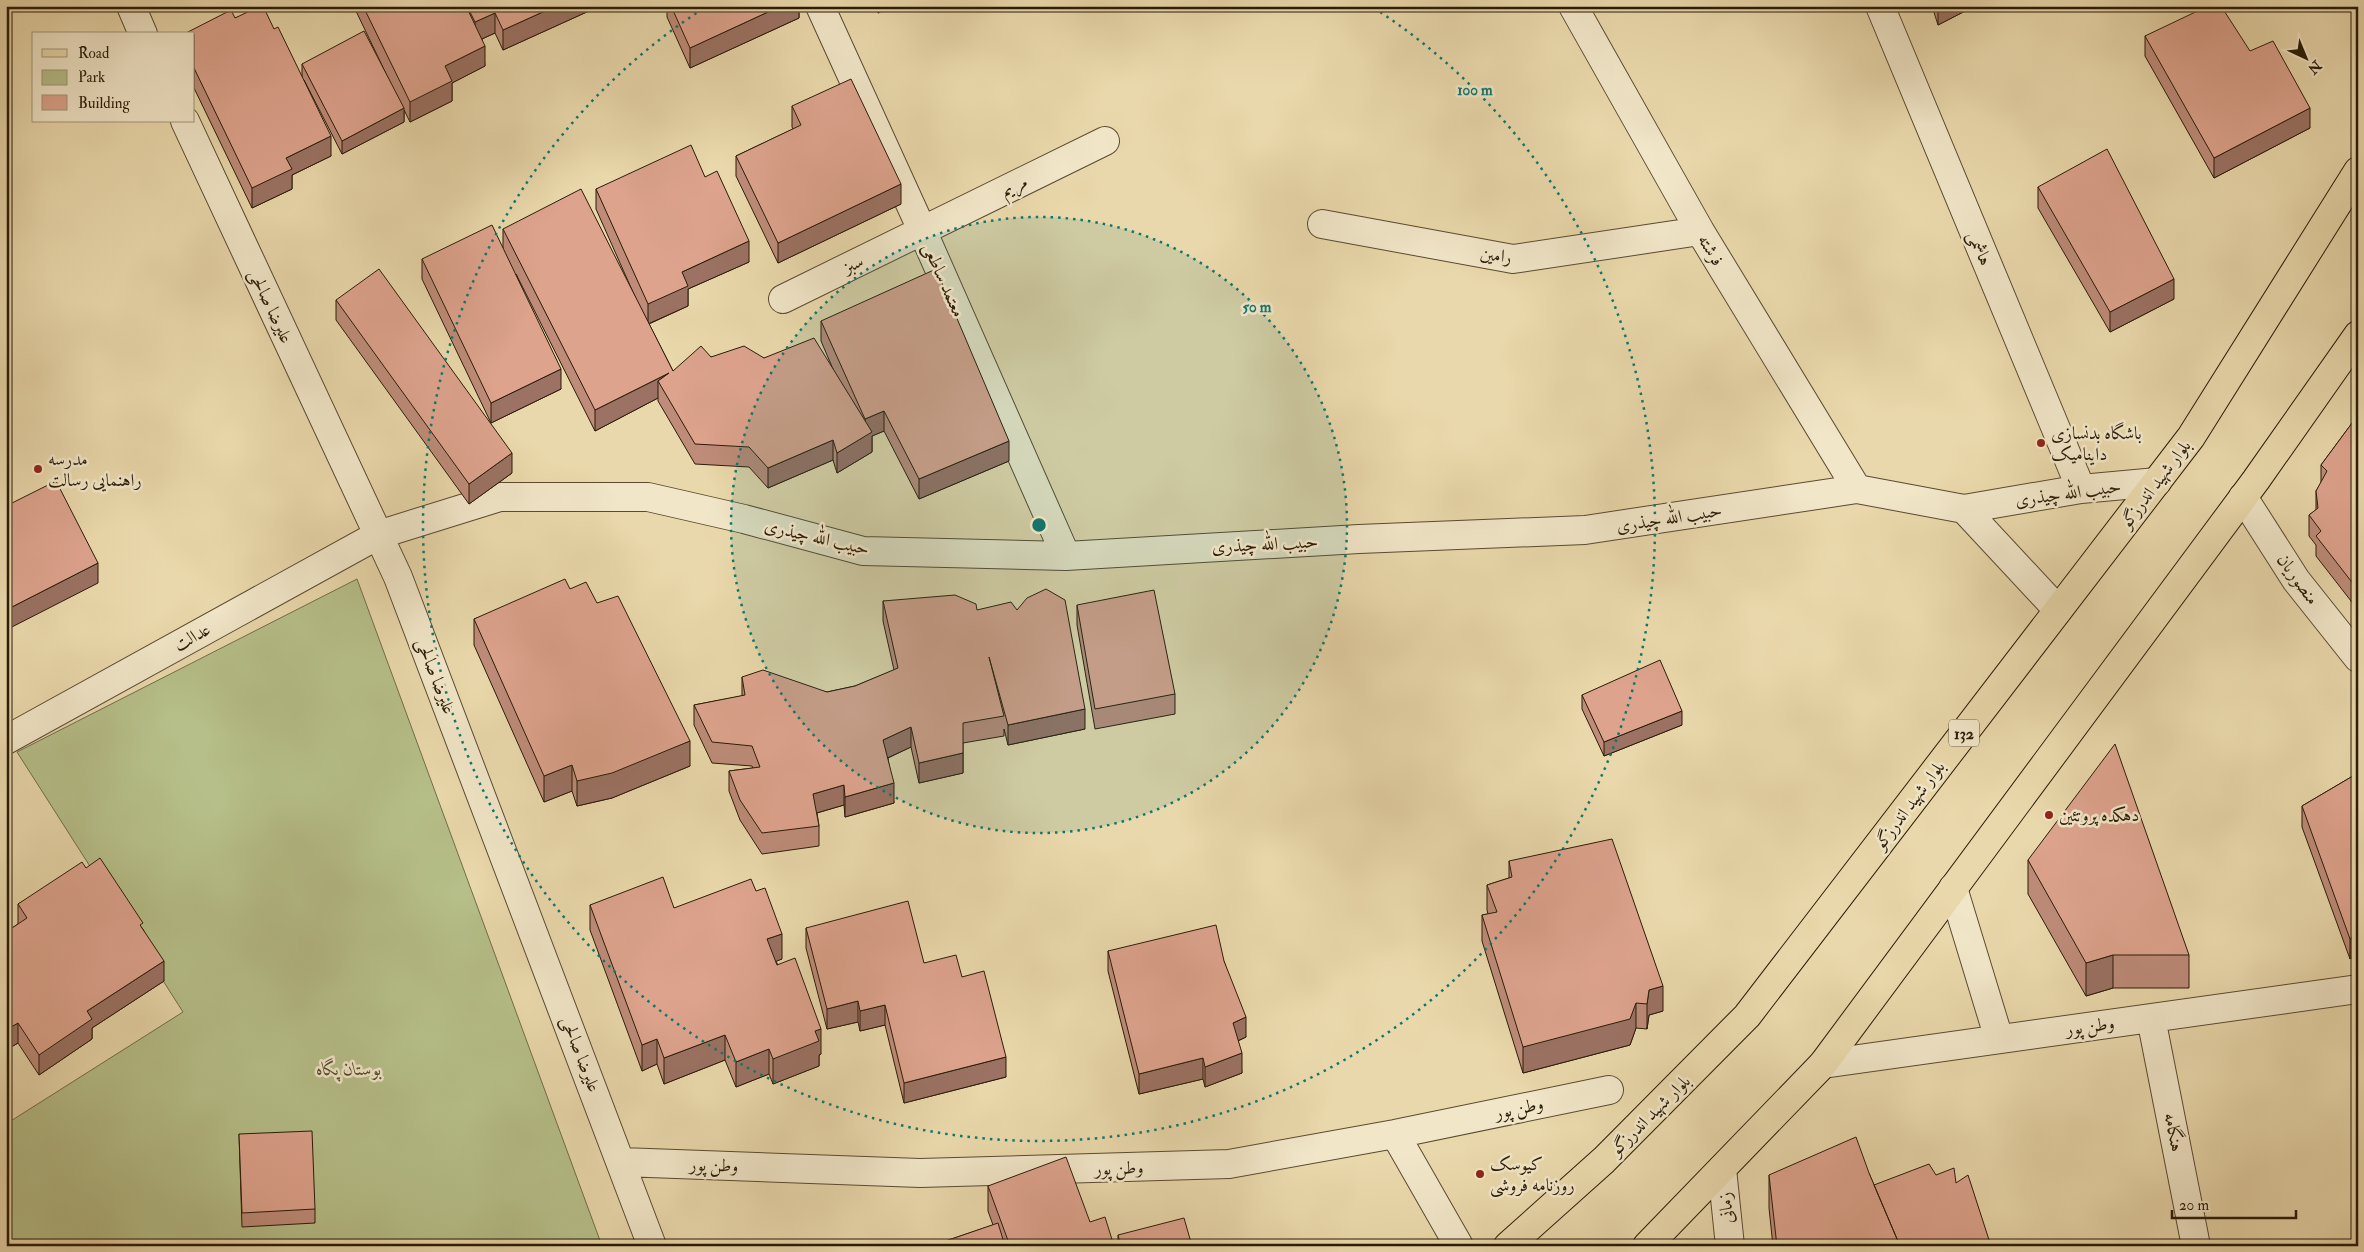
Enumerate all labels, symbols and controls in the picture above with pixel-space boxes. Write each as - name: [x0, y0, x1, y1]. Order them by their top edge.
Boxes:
- legend: [32, 32, 195, 122]
- north arrow: [2282, 32, 2332, 82]
- text: Road: [78, 44, 110, 63]
- text: N: [2304, 56, 2326, 78]
- text: Park: [78, 68, 105, 87]
- text: 100 m: [1457, 81, 1493, 100]
- text: Building: [78, 94, 130, 113]
- street label: مریم: [997, 170, 1033, 206]
- street label: هاشمی: [1962, 227, 1997, 269]
- street label: فرشته: [1692, 230, 1729, 270]
- street label: معتمد ساطعی: [916, 239, 970, 321]
- street label: رامین: [1479, 242, 1513, 269]
- street label: سبز: [837, 250, 867, 280]
- street label: علیرضا صالحی: [243, 265, 298, 347]
- text: 50 m: [1243, 298, 1272, 317]
- place label: باشگاه بدنسازی داینامیک: [2051, 421, 2142, 466]
- street label: بلوار شهید اندرزگو: [2113, 435, 2196, 535]
- marker: باشگاه بدنسازی داینامیک: [2035, 437, 2047, 449]
- place label: مدرسه راهنمایی رسالت: [48, 448, 142, 492]
- marker: مدرسه راهنمایی رسالت: [32, 463, 44, 475]
- street label: حبیب الله چیذری: [2013, 472, 2123, 512]
- street label: حبیب الله چیذری: [1614, 496, 1724, 538]
- street label: حبیب الله چیذری: [762, 511, 872, 561]
- centre of rings: [1030, 516, 1048, 534]
- street label: حبیب الله چیذری: [1211, 527, 1319, 559]
- street label: منصوریان: [2271, 549, 2324, 609]
- street label: عدالت: [170, 618, 215, 657]
- street label: علیرضا صالحی: [411, 635, 461, 717]
- road number: 132: [1949, 720, 1979, 746]
- street label: بلوار شهید اندرزگو: [1867, 756, 1950, 856]
- place label: دهکده پروتئین: [2059, 804, 2139, 827]
- marker: دهکده پروتئین: [2043, 809, 2055, 821]
- street label: وطن پور: [2062, 1012, 2116, 1043]
- street label: علیرضا صالحی: [556, 1013, 606, 1095]
- park label: بوستان پگاه: [316, 1057, 382, 1082]
- street label: بلوار شهید اندرزگو: [1604, 1070, 1696, 1162]
- street label: وطن پور: [1491, 1092, 1546, 1126]
- street label: هنگامه: [2158, 1110, 2190, 1154]
- street label: وطن پور: [687, 1153, 739, 1179]
- place label: کیوسک روزنامه فروشی: [1490, 1153, 1575, 1198]
- street label: وطن پور: [1092, 1156, 1144, 1182]
- marker: کیوسک روزنامه فروشی: [1474, 1168, 1486, 1180]
- scale bar: [2172, 1187, 2295, 1219]
- street label: زمانی: [1713, 1191, 1740, 1225]
- text: 20 m: [2179, 1196, 2209, 1215]

